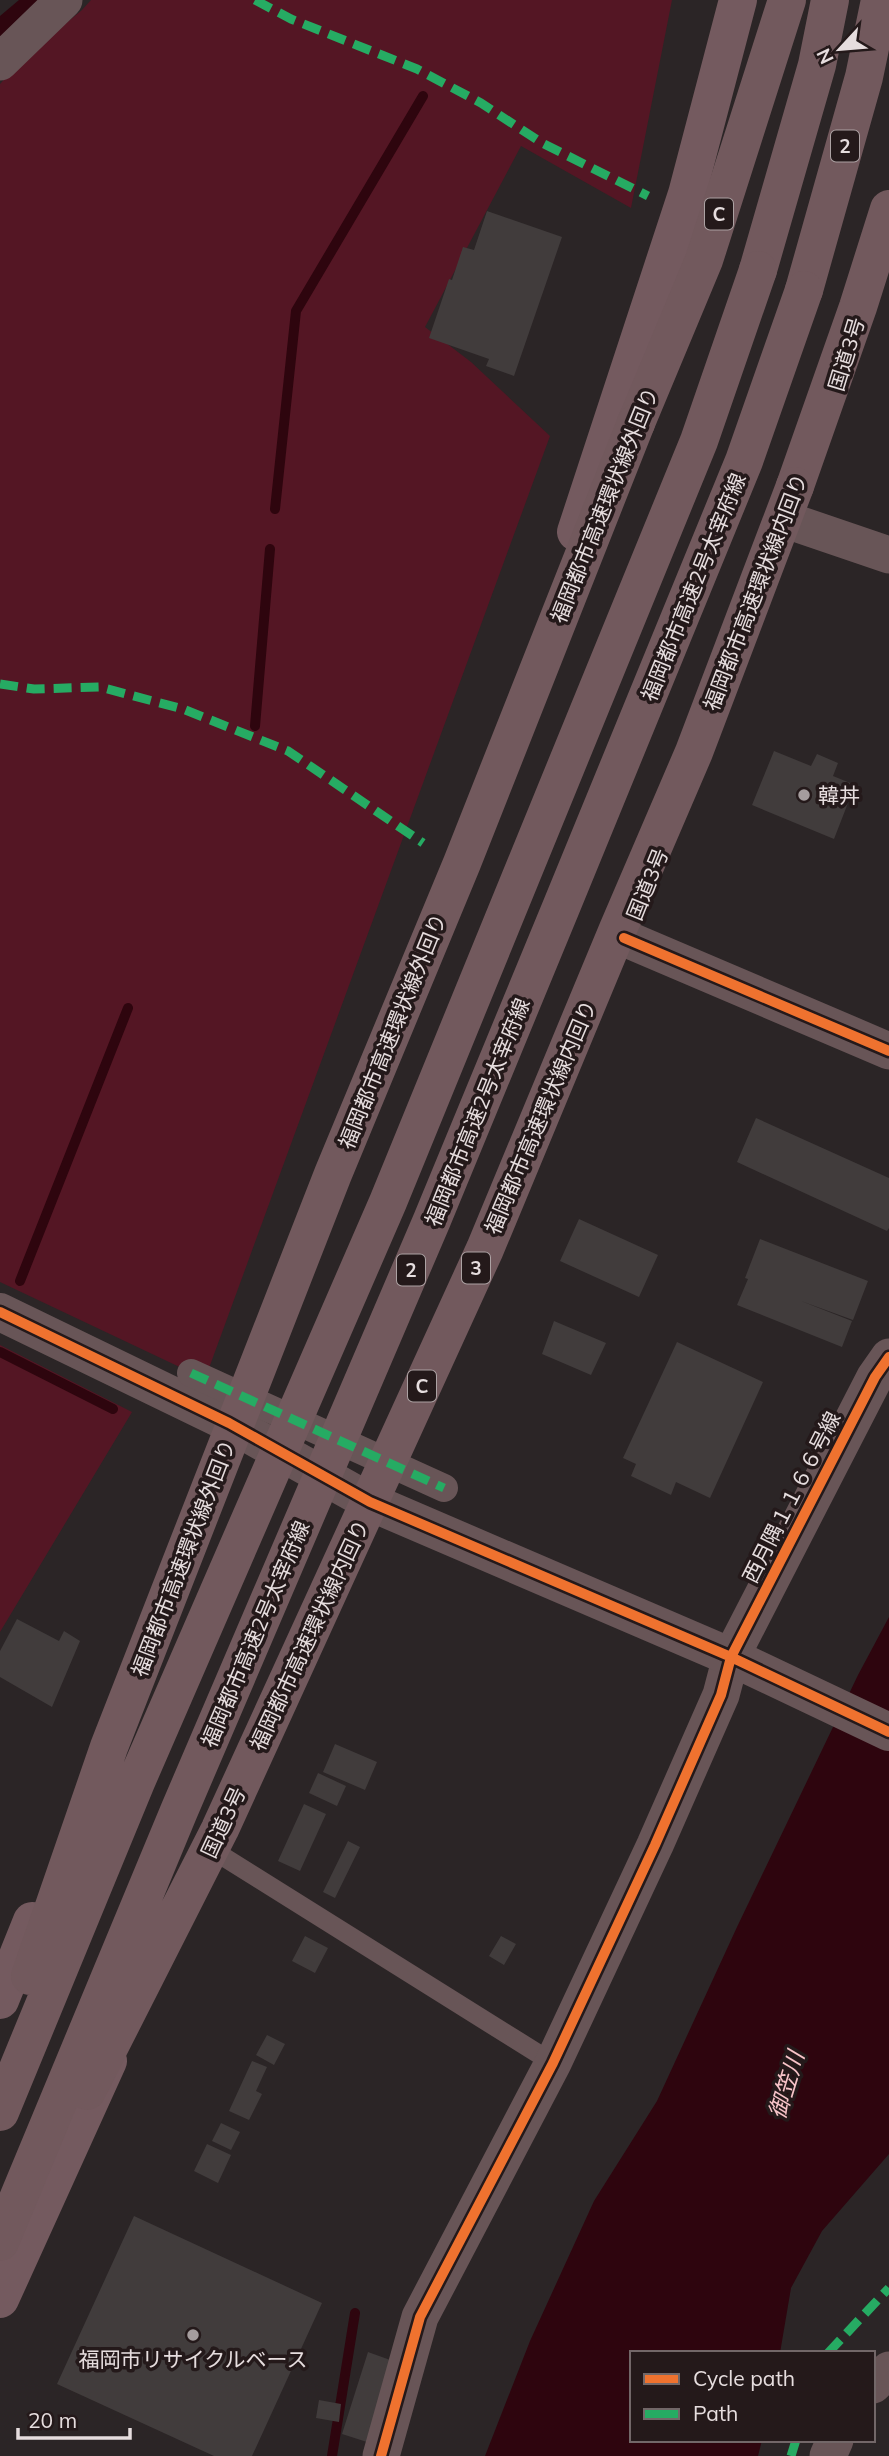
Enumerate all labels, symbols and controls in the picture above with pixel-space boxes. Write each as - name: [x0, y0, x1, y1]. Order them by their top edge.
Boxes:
- north arrow: [805, 14, 875, 84]
- text: N: [811, 45, 839, 68]
- road number: 2: [831, 130, 859, 162]
- road number: C: [705, 198, 733, 230]
- street label: 国道3号: [823, 314, 869, 394]
- street label: 福岡都市高速環状線外回り: [545, 383, 663, 627]
- street label: 福岡都市高速2号太宰府線: [635, 469, 751, 705]
- street label: 福岡都市高速環状線内回り: [698, 470, 812, 714]
- place label: 韓丼: [818, 782, 860, 808]
- marker: 韓丼: [796, 787, 812, 803]
- street label: 国道3号: [621, 844, 673, 924]
- street label: 福岡都市高速環状線外回り: [333, 909, 451, 1153]
- street label: 福岡都市高速2号太宰府線: [419, 994, 535, 1230]
- street label: 福岡都市高速環状線内回り: [479, 996, 601, 1238]
- road number: 3: [462, 1252, 490, 1284]
- road number: 2: [397, 1254, 425, 1286]
- road number: C: [408, 1370, 436, 1402]
- street label: 西月隅１１６６号線: [737, 1407, 845, 1587]
- street label: 福岡都市高速環状線外回り: [126, 1436, 240, 1680]
- street label: 福岡都市高速環状線内回り: [244, 1515, 374, 1755]
- street label: 福岡都市高速2号太宰府線: [195, 1517, 315, 1751]
- street label: 国道3号: [195, 1782, 251, 1862]
- water label: 御笠川: [762, 2045, 811, 2122]
- marker: 福岡市リサイクルベース: [185, 2327, 201, 2343]
- place label: 福岡市リサイクルベース: [79, 2346, 307, 2372]
- legend: [630, 2351, 875, 2442]
- text: Cycle path: [693, 2365, 795, 2391]
- scale bar: [18, 2396, 130, 2440]
- text: Path: [693, 2400, 738, 2426]
- text: 20 m: [28, 2407, 77, 2433]

